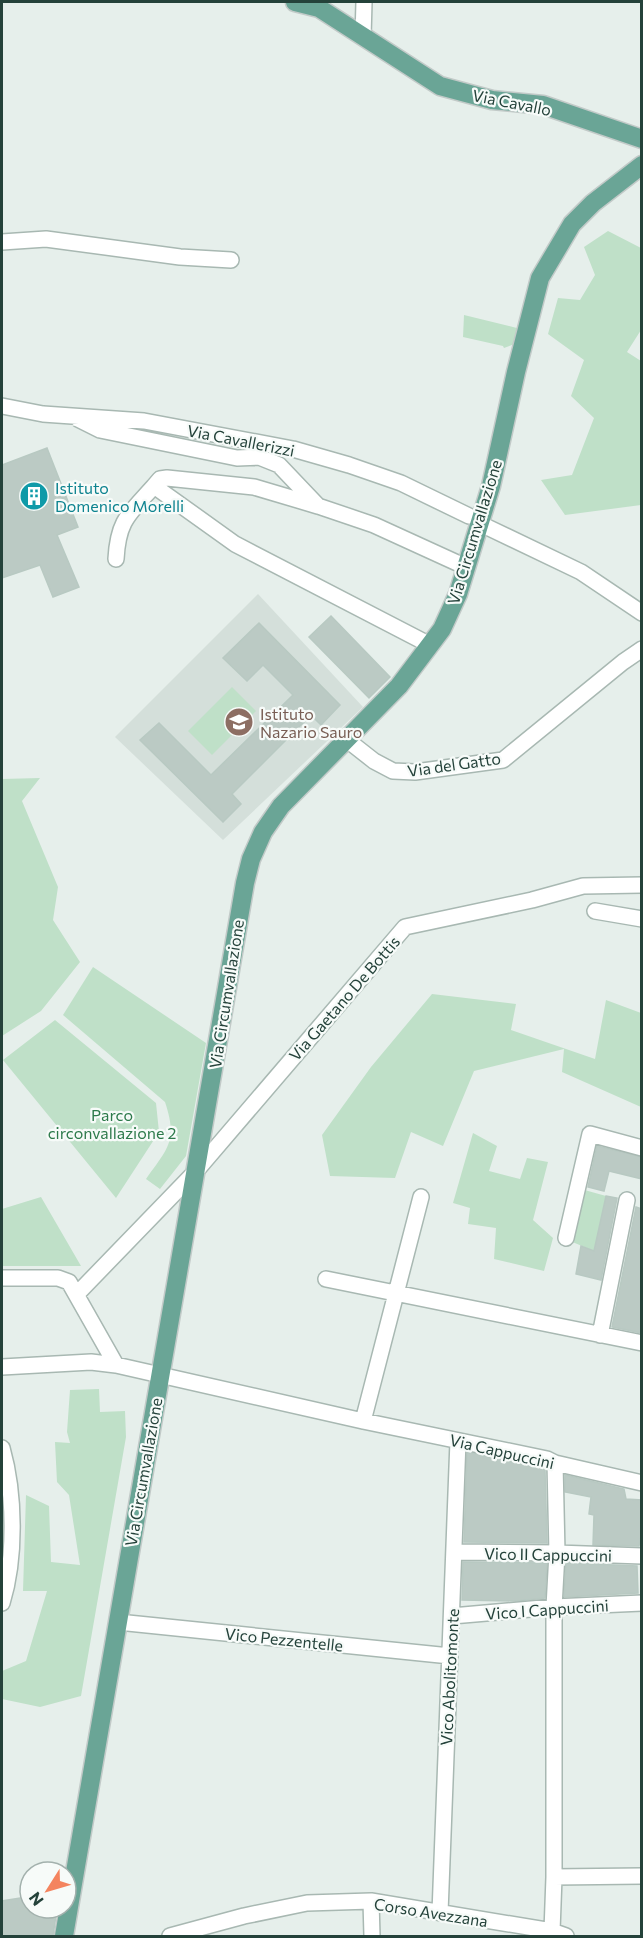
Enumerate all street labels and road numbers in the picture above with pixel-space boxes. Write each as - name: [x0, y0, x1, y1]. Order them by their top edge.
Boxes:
- street label: Via Cavallo: [471, 85, 553, 119]
- street label: Via Cavallerizzi: [186, 420, 296, 460]
- street label: Via Circumvallazione: [443, 457, 505, 607]
- street label: Via del Gatto: [406, 748, 502, 780]
- street label: Via Circumvallazione: [205, 918, 247, 1070]
- street label: Via Gaetano De Bottis: [285, 932, 403, 1064]
- street label: Via Circumvallazione: [121, 1396, 165, 1548]
- street label: Via Cappuccini: [448, 1430, 556, 1472]
- street label: Vico II Cappuccini: [484, 1543, 612, 1565]
- street label: Vico I Cappuccini: [485, 1595, 609, 1623]
- street label: Vico Abolitomonte: [436, 1608, 462, 1746]
- street label: Vico Pezzentelle: [224, 1623, 344, 1655]
- street label: Corso Avezzana: [373, 1894, 489, 1930]

